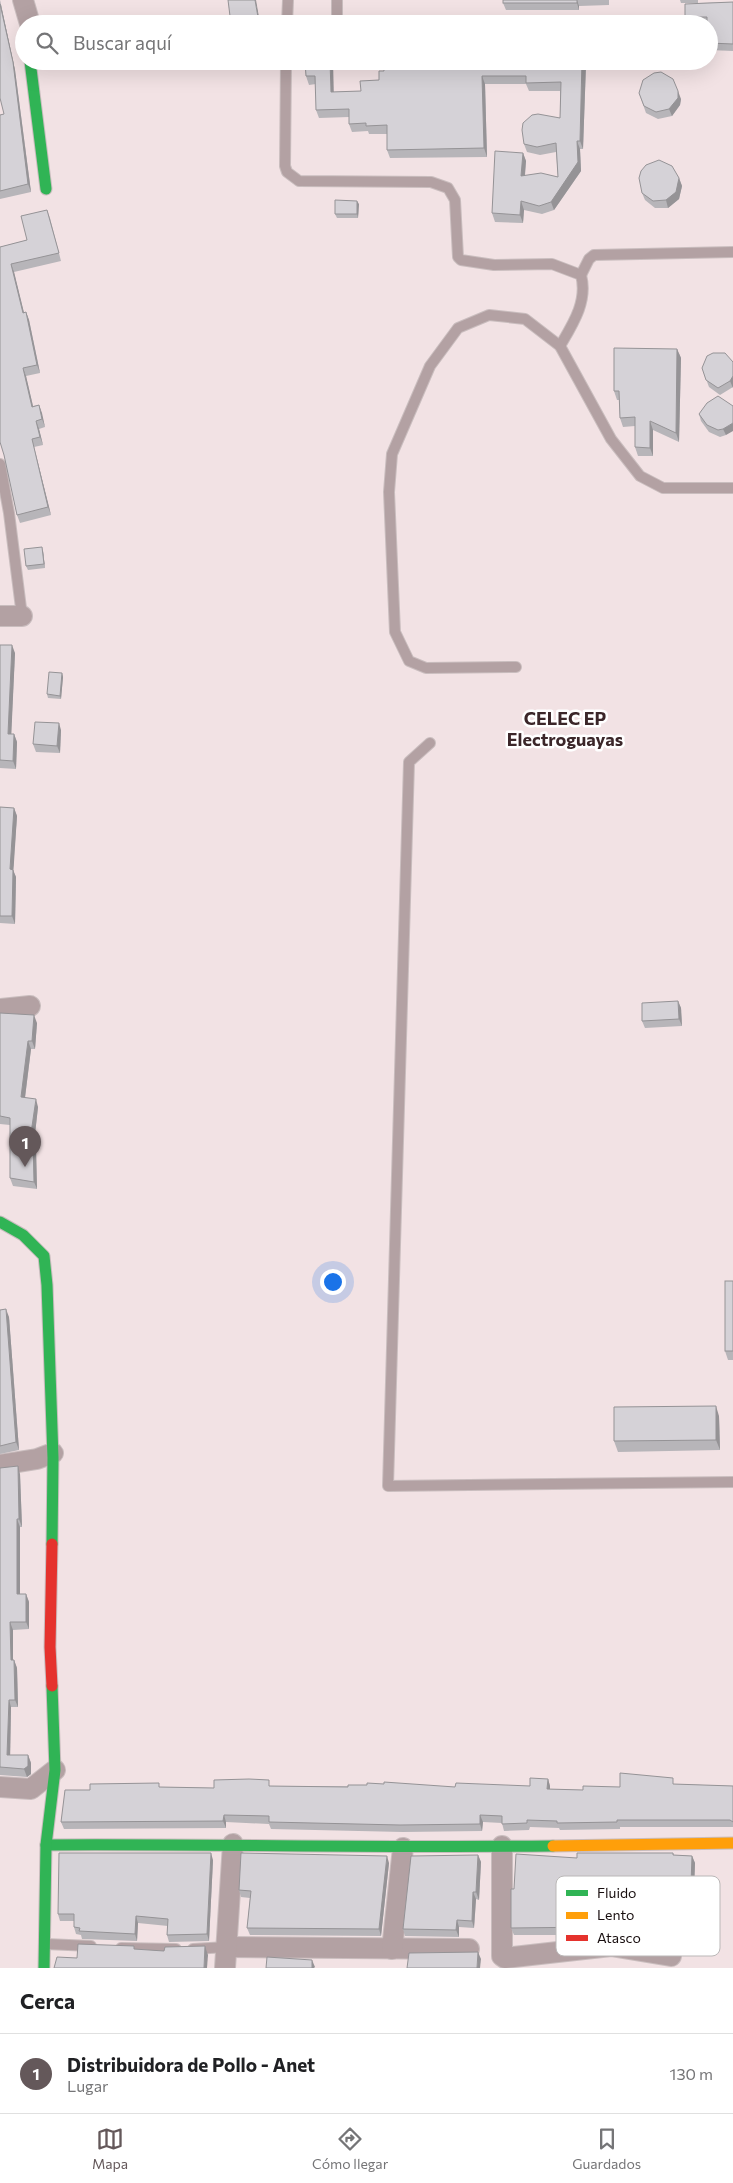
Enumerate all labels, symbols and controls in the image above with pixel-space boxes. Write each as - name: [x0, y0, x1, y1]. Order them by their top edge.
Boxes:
- search box: [15, 15, 718, 70]
- icon: search: [33, 29, 61, 57]
- text: Buscar aquí: [73, 31, 172, 54]
- district label: CELEC EP Electroguayas: [507, 707, 623, 750]
- pin: 1: [9, 1126, 41, 1167]
- your location: [320, 1269, 346, 1295]
- legend: [556, 1876, 720, 1956]
- text: Fluido: [597, 1884, 636, 1901]
- text: Lento: [597, 1906, 634, 1923]
- text: Atasco: [597, 1929, 641, 1946]
- text: Cerca: [20, 1988, 75, 2013]
- text: Distribuidora de Pollo - Anet: [67, 2053, 315, 2076]
- text: 1: [32, 2064, 40, 2083]
- text: 130 m: [670, 2064, 713, 2083]
- text: Lugar: [67, 2076, 108, 2095]
- tab: Mapa: [92, 2125, 128, 2172]
- tab: Cómo llegar: [312, 2125, 388, 2172]
- tab: Guardados: [572, 2125, 641, 2172]

